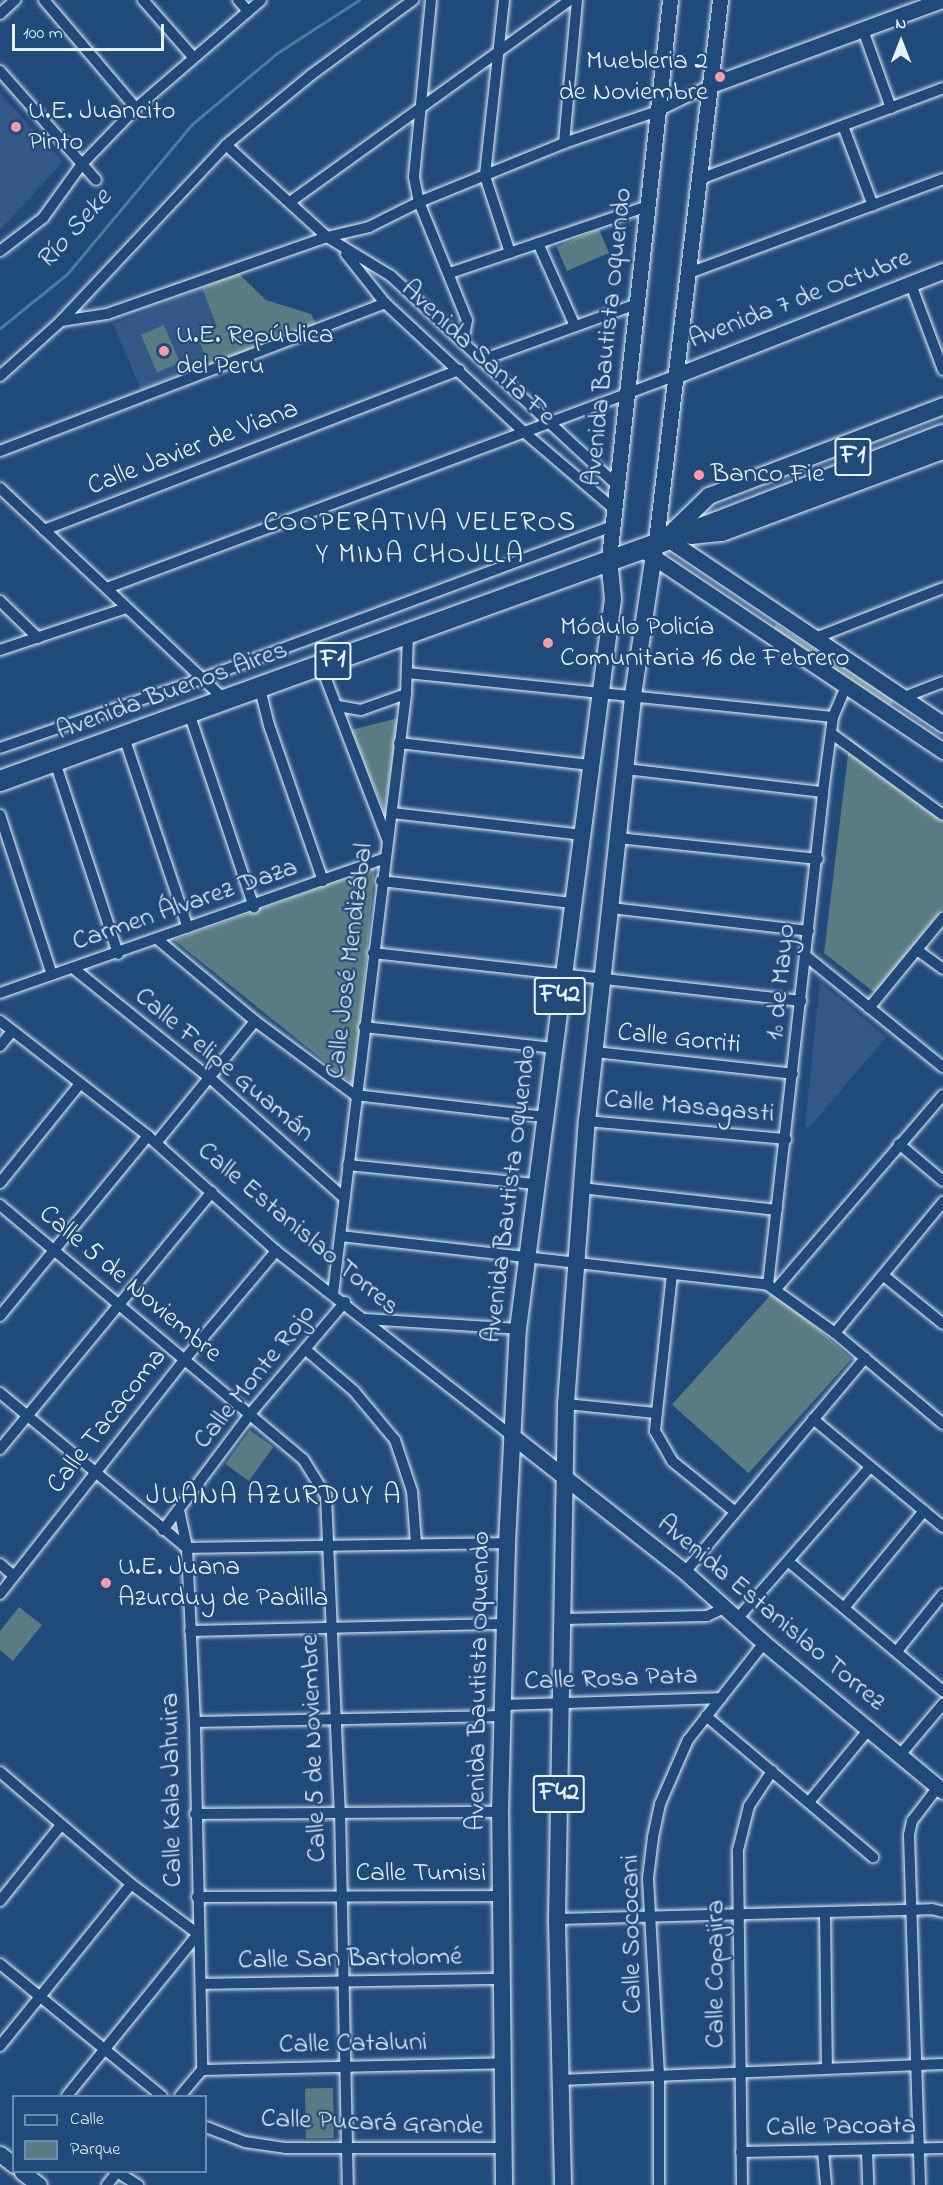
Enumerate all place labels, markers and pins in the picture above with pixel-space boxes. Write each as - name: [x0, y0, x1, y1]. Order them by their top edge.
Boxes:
- place label: Muebleria 2 de Noviembre: [559, 45, 708, 108]
- marker: Muebleria 2 de Noviembre: [713, 70, 727, 84]
- place label: U.E. Juancito Pinto: [28, 95, 176, 158]
- marker: U.E. Juancito Pinto: [9, 120, 23, 134]
- place label: U.E. República del Peru: [176, 319, 334, 382]
- marker: U.E. República del Peru: [157, 344, 171, 358]
- place label: Banco Fie: [711, 459, 824, 491]
- marker: Banco Fie: [692, 468, 706, 482]
- place label: Módulo Policía Comunitaria 16 de Febrero: [560, 611, 850, 674]
- marker: Módulo Policía Comunitaria 16 de Febrero: [541, 636, 555, 650]
- place label: U.E. Juana Azurduy de Padilla: [118, 1551, 328, 1614]
- marker: U.E. Juana Azurduy de Padilla: [99, 1576, 113, 1590]

